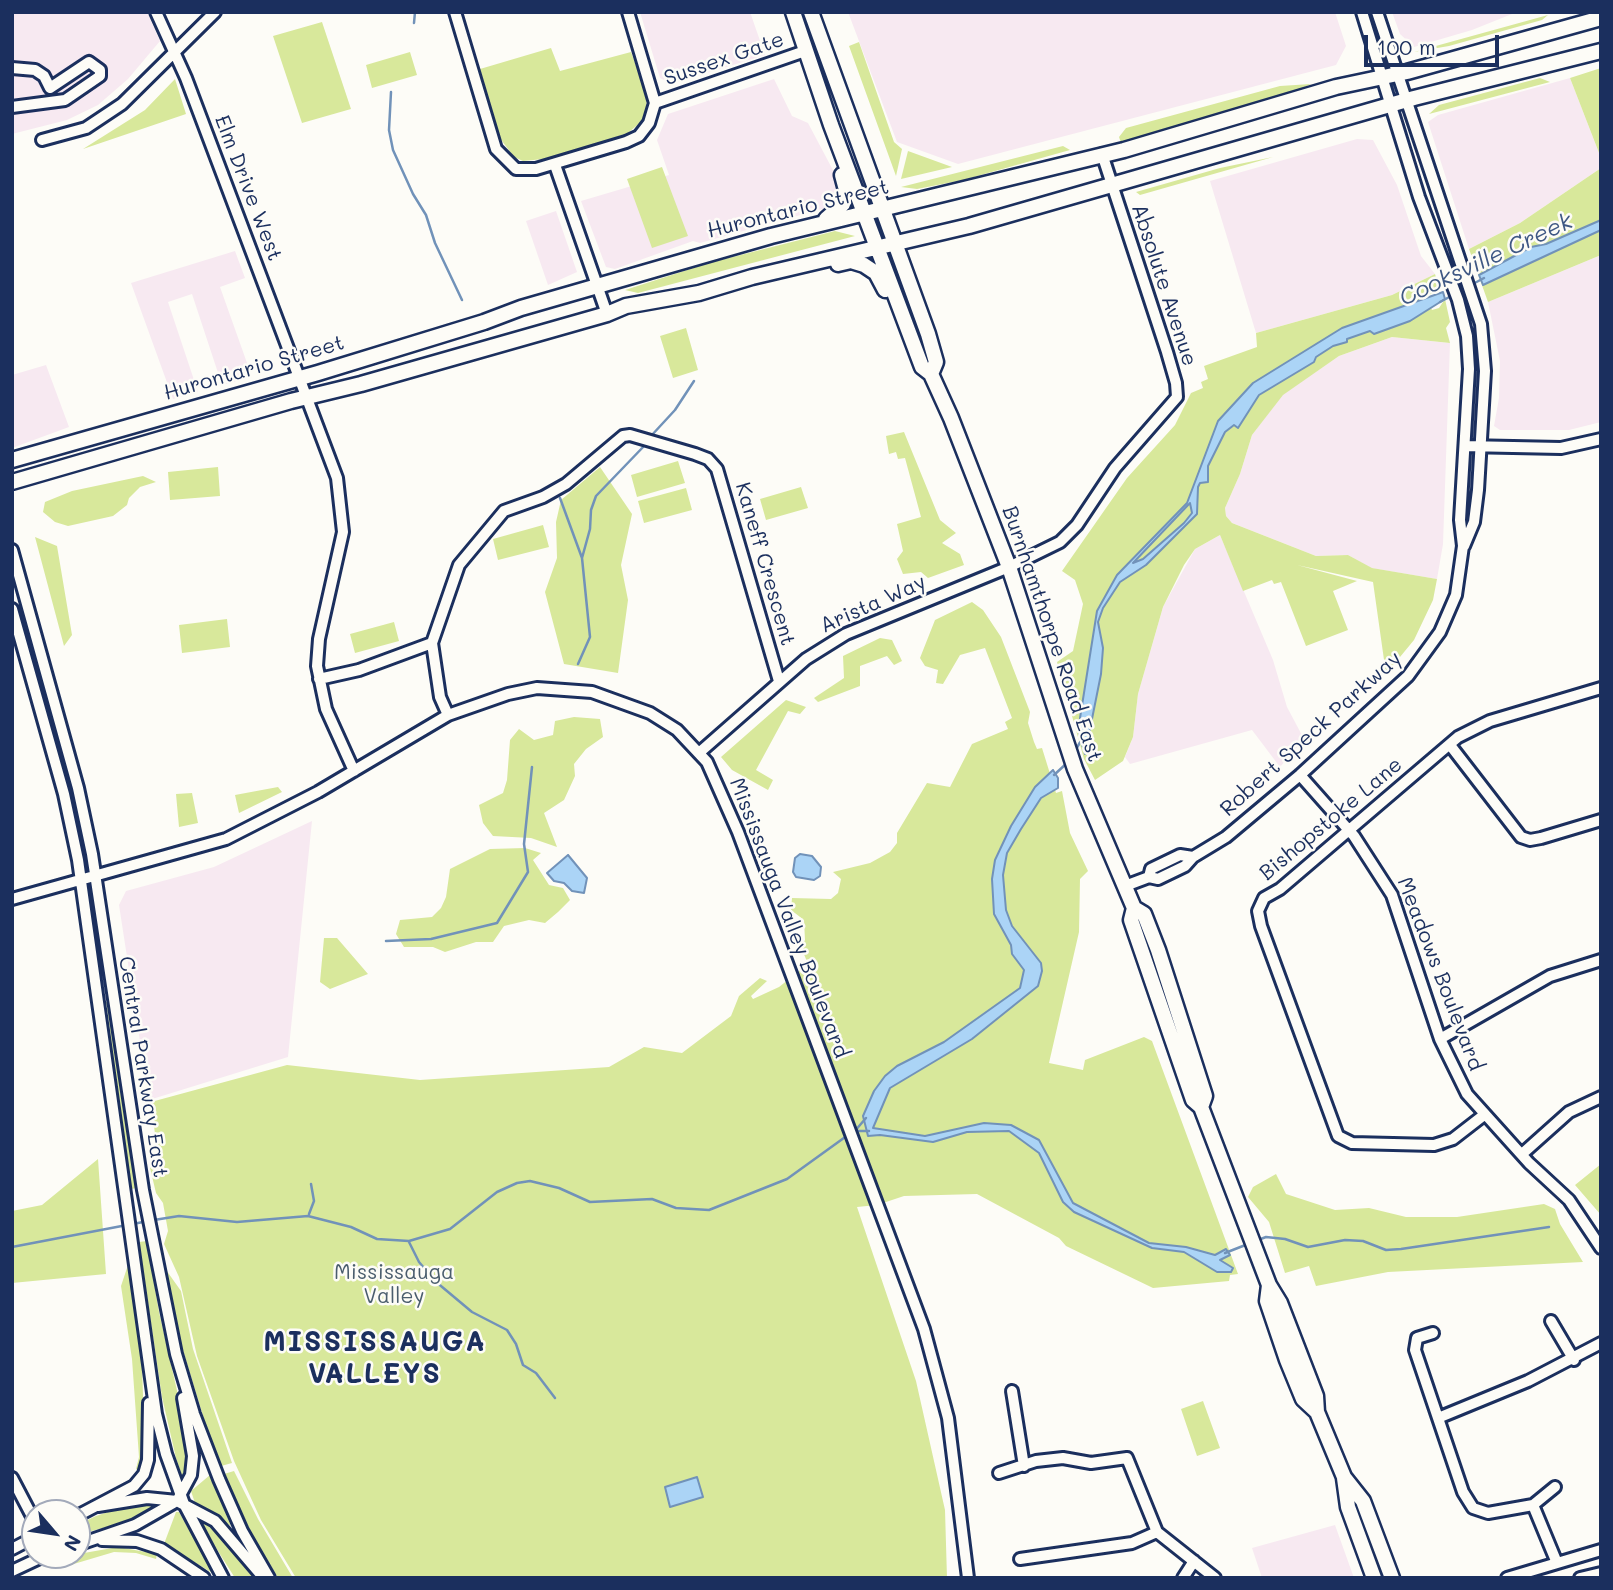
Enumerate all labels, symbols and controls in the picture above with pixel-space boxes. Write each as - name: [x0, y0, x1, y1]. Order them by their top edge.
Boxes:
- scale bar: [1368, 21, 1503, 65]
- street label: Sussex Gate: [661, 27, 787, 91]
- text: 100 m: [1377, 33, 1436, 60]
- street label: Elm Drive West: [209, 112, 287, 264]
- street label: Hurontario Street: [705, 174, 891, 244]
- street label: Absolute Avenue: [1126, 201, 1202, 369]
- water label: Cooksville Creek: [1395, 208, 1577, 312]
- street label: Hurontario Street: [161, 330, 347, 406]
- street label: Kaneff Crescent: [730, 480, 800, 648]
- street label: Burnhamthorpe Road East: [996, 503, 1108, 765]
- street label: Arista Way: [816, 569, 930, 639]
- street label: Robert Speck Parkway: [1215, 646, 1407, 822]
- street label: Bishopstoke Lane: [1255, 752, 1407, 886]
- street label: Mississauga Valley Boulevard: [724, 774, 854, 1062]
- street label: Meadows Boulevard: [1391, 874, 1489, 1074]
- street label: Central Parkway East: [113, 955, 173, 1179]
- park label: Mississauga Valley: [334, 1260, 454, 1310]
- district label: MISSISSAUGA VALLEYS: [265, 1325, 485, 1391]
- north arrow: [21, 1499, 91, 1569]
- text: N: [59, 1531, 87, 1556]

